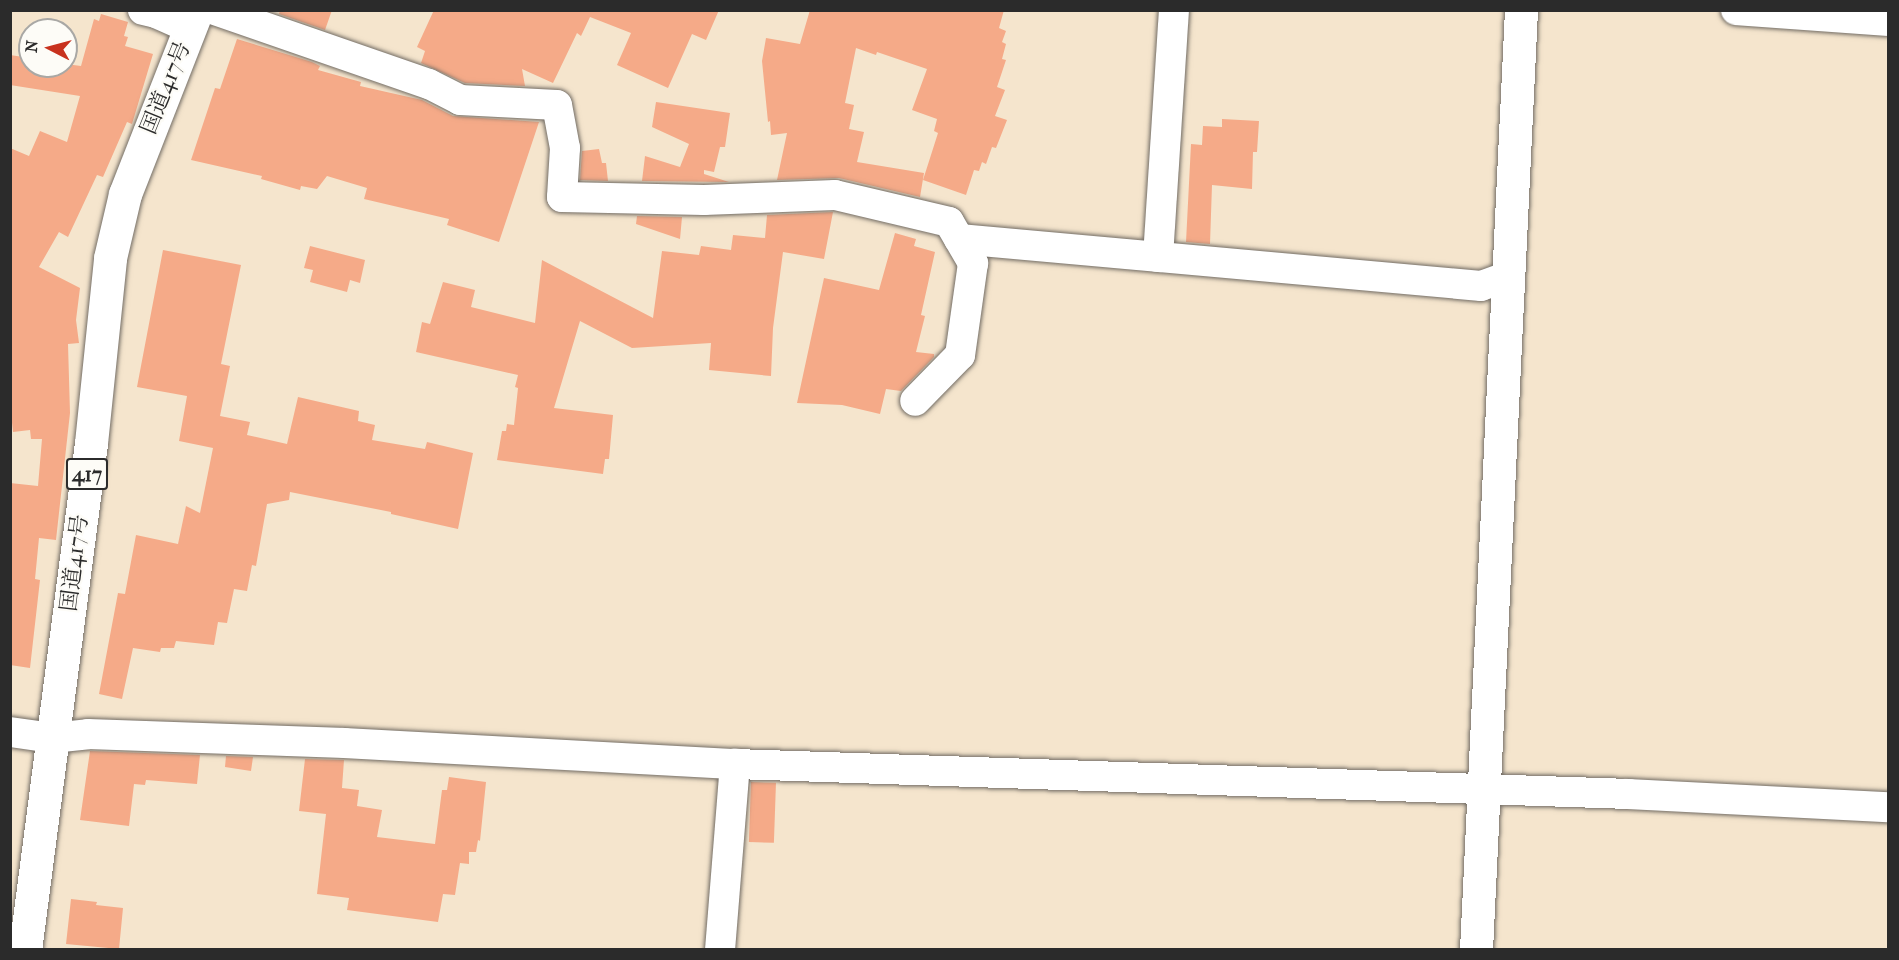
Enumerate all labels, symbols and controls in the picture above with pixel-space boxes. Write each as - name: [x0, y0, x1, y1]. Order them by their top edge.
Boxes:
- north arrow: [18, 18, 78, 78]
- street label: 国道417号: [136, 38, 196, 138]
- text: N: [22, 39, 42, 53]
- road number: 417: [64, 456, 110, 492]
- street label: 国道417号: [56, 513, 94, 613]

